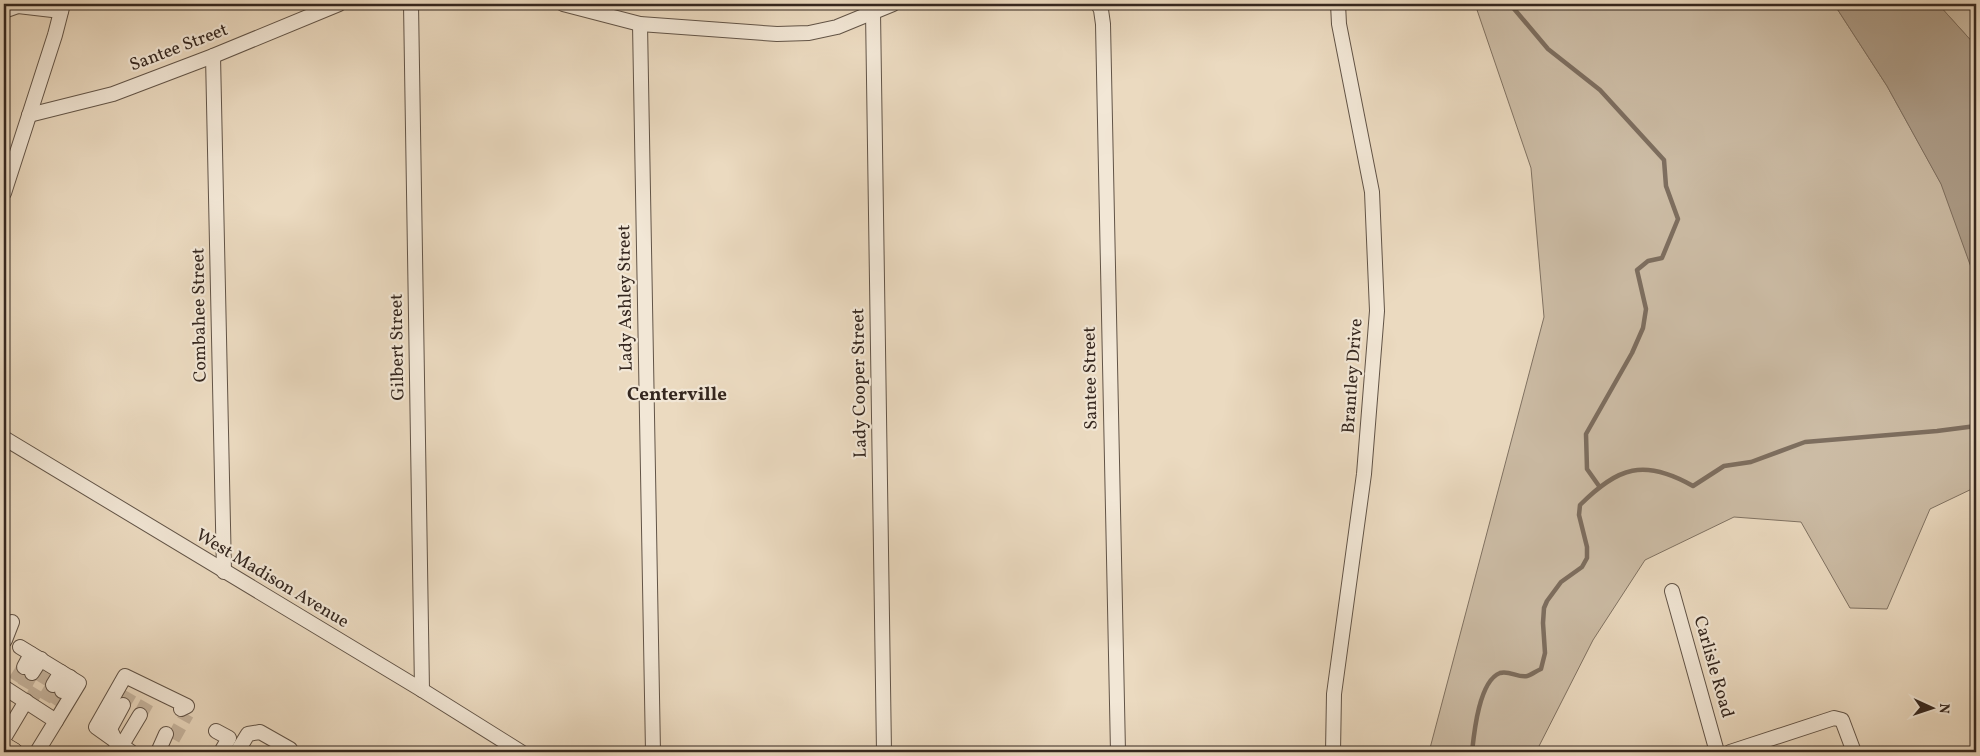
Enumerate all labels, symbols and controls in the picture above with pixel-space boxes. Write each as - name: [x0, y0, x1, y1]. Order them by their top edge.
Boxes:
- street label: Santee Street: [126, 18, 232, 78]
- street label: Lady Ashley Street: [612, 224, 640, 372]
- street label: Combahee Street: [186, 247, 214, 383]
- street label: Gilbert Street: [385, 293, 411, 401]
- street label: Lady Cooper Street: [846, 308, 874, 458]
- street label: Brantley Drive: [1337, 318, 1369, 434]
- street label: Santee Street: [1078, 326, 1104, 430]
- district label: Centerville: [627, 382, 727, 408]
- street label: West Madison Avenue: [191, 523, 353, 635]
- street label: Carlisle Road: [1687, 613, 1739, 721]
- north arrow: [1908, 684, 1958, 734]
- text: N: [1934, 703, 1953, 714]

